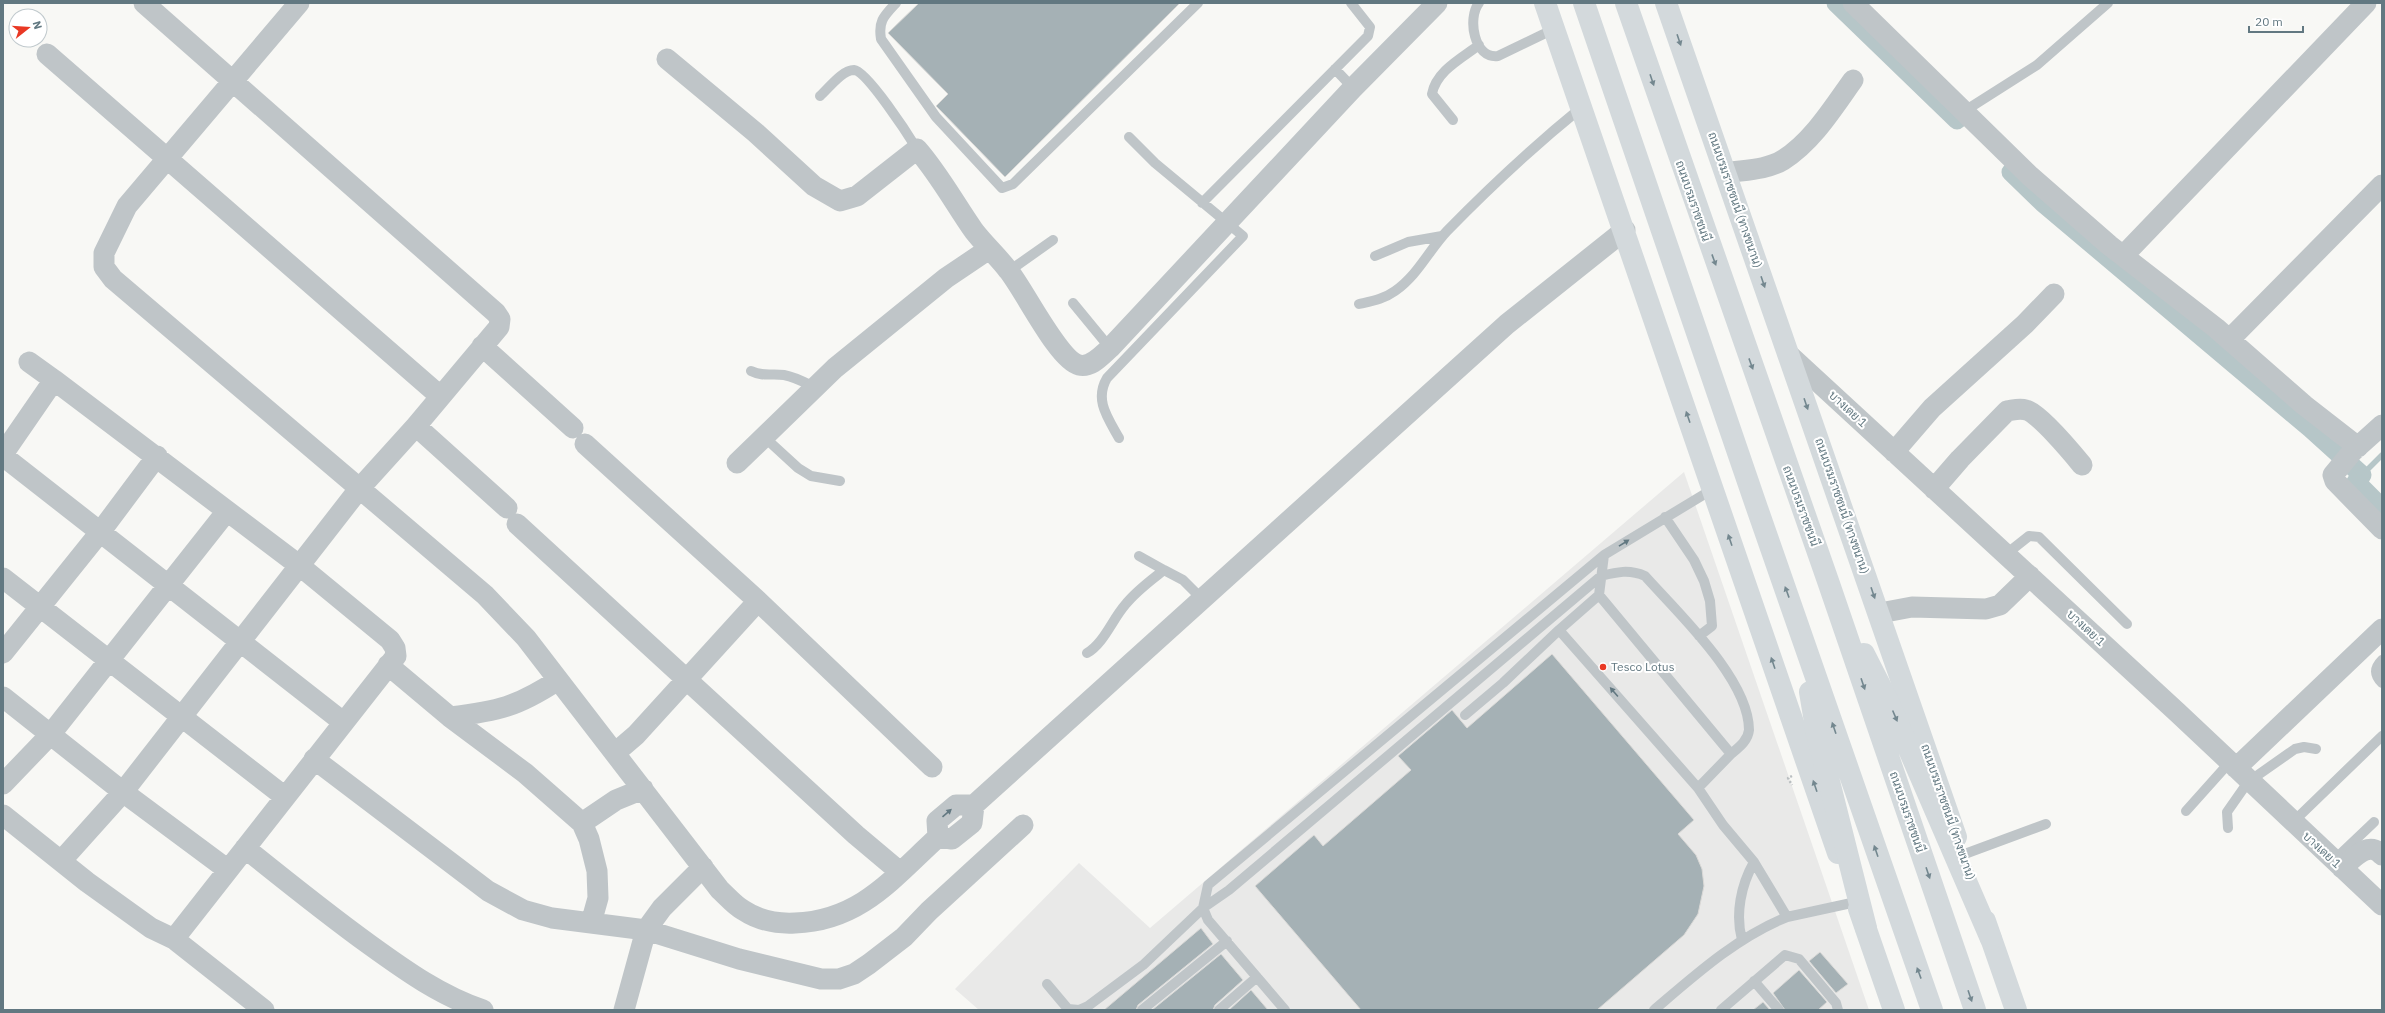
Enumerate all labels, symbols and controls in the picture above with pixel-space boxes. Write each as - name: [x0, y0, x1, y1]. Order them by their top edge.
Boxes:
- north arrow: [8, 8, 48, 48]
- scale bar: [2249, 8, 2303, 34]
- text: 20 m: [2255, 14, 2283, 29]
- text: N: [30, 19, 45, 31]
- one-way arrow: [1677, 34, 1683, 46]
- one-way arrow: [1649, 74, 1655, 86]
- street label: ถนนบรมราชชนนี (ทางขนาน): [1705, 130, 1766, 270]
- street label: ถนนบรมราชชนนี: [1673, 158, 1714, 244]
- one-way arrow: [1712, 255, 1718, 267]
- one-way arrow: [1761, 276, 1767, 288]
- one-way arrow: [1748, 358, 1754, 370]
- street label: บางเตย 1: [1826, 387, 1871, 430]
- one-way arrow: [1803, 399, 1809, 411]
- one-way arrow: [1685, 411, 1691, 423]
- street label: ถนนบรมราชชนนี (ทางขนาน): [1812, 436, 1873, 576]
- street label: ถนนบรมราชชนนี: [1780, 463, 1823, 548]
- one-way arrow: [1727, 534, 1733, 546]
- one-way arrow: [1618, 539, 1630, 546]
- one-way arrow: [1783, 585, 1789, 597]
- one-way arrow: [1870, 587, 1876, 599]
- street label: บางเตย 1: [2064, 606, 2109, 649]
- one-way arrow: [1770, 657, 1776, 669]
- place label: Tesco Lotus: [1611, 659, 1675, 674]
- marker: Tesco Lotus: [1598, 662, 1608, 672]
- one-way arrow: [1860, 679, 1866, 691]
- one-way arrow: [1609, 687, 1618, 697]
- one-way arrow: [1892, 711, 1898, 723]
- one-way arrow: [1830, 721, 1836, 733]
- street label: ถนนบรมราชชนนี (ทางขนาน): [1918, 742, 1979, 882]
- street label: ถนนบรมราชชนนี: [1887, 769, 1928, 855]
- one-way arrow: [1812, 780, 1818, 792]
- one-way arrow: [942, 808, 953, 817]
- street label: บางเตย 1: [2300, 828, 2345, 871]
- one-way arrow: [1873, 844, 1879, 856]
- one-way arrow: [1925, 868, 1931, 880]
- one-way arrow: [1916, 967, 1922, 979]
- one-way arrow: [1967, 991, 1973, 1003]

